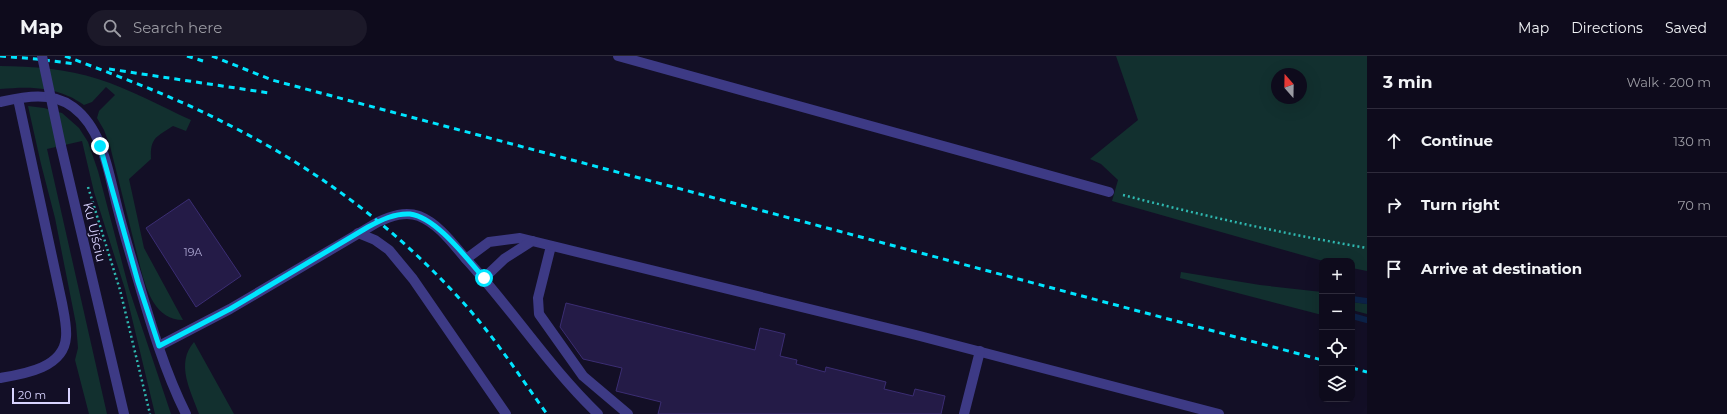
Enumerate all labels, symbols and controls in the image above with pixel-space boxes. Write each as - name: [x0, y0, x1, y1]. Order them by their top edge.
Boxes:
- search box: [87, 10, 367, 46]
- text: Map: [20, 16, 63, 39]
- icon: search: [101, 17, 123, 39]
- text: Search here: [133, 18, 222, 37]
- text: Map: [1518, 19, 1549, 37]
- text: Directions: [1571, 19, 1643, 37]
- text: Saved: [1665, 19, 1707, 37]
- north arrow: [1271, 68, 1307, 104]
- text: 3 min: [1383, 72, 1433, 92]
- text: Walk · 200 m: [1626, 74, 1711, 90]
- icon: ahead: [1383, 130, 1405, 152]
- text: Continue: [1421, 131, 1493, 150]
- text: 130 m: [1673, 133, 1711, 149]
- route end: [91, 137, 109, 155]
- icon: right: [1383, 194, 1405, 216]
- text: Turn right: [1421, 195, 1500, 214]
- text: 70 m: [1678, 197, 1711, 213]
- street label: Ku Ujściu: [80, 201, 110, 263]
- house number: 19A: [184, 245, 202, 259]
- map controls: [1319, 258, 1355, 402]
- button: +: [1319, 258, 1355, 294]
- icon: arrive: [1383, 258, 1405, 280]
- text: Arrive at destination: [1421, 259, 1582, 278]
- route start: [475, 269, 493, 287]
- button: −: [1319, 294, 1355, 330]
- button: locate: [1319, 330, 1355, 366]
- button: layers: [1319, 366, 1355, 402]
- scale bar: [12, 386, 70, 405]
- text: 20 m: [18, 388, 46, 402]

